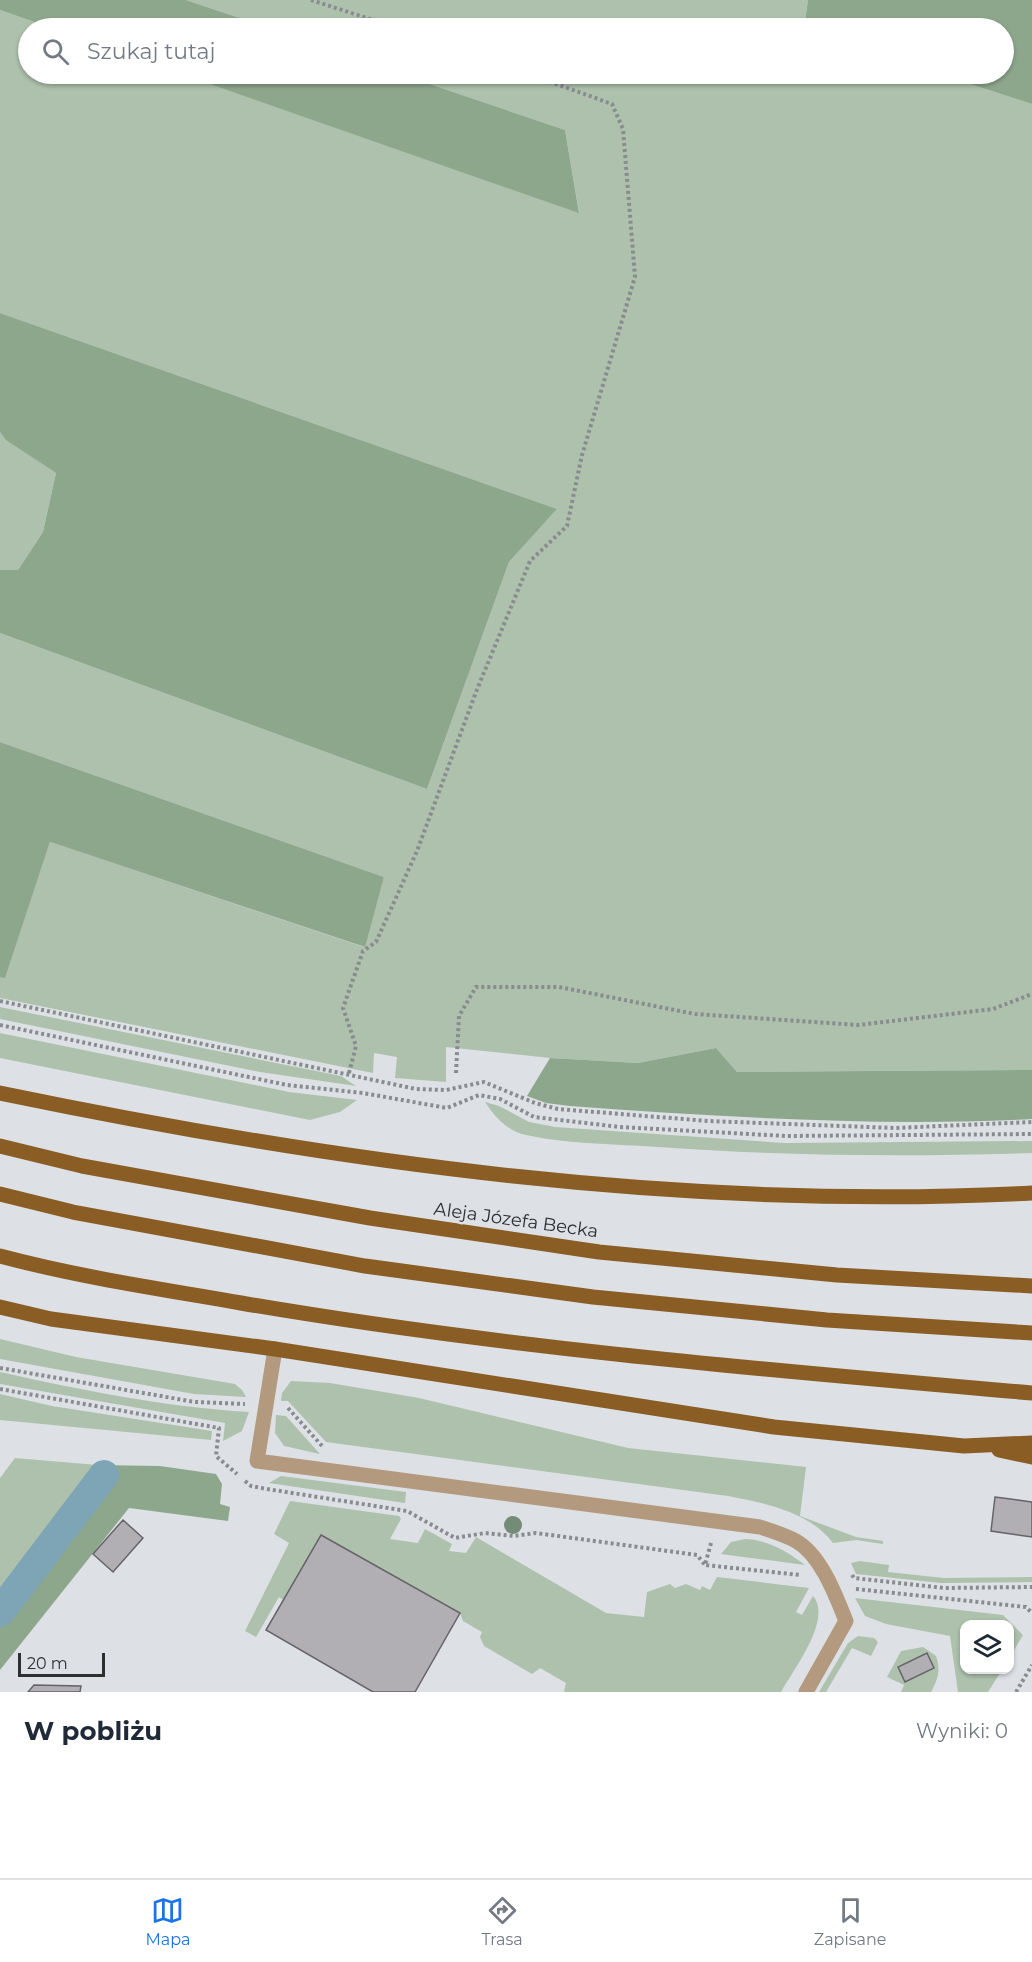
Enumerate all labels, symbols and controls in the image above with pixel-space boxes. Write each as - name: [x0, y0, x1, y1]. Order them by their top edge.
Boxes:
- search box: [18, 18, 1014, 84]
- icon: search: [39, 35, 72, 68]
- text: Szukaj tutaj: [87, 38, 215, 65]
- street label: Aleja Józefa Becka: [432, 1198, 600, 1242]
- map controls: [960, 1620, 1014, 1674]
- button: layers: [960, 1620, 1014, 1674]
- scale bar: [18, 1650, 105, 1678]
- text: 20 m: [27, 1654, 68, 1673]
- text: W pobliżu: [24, 1715, 162, 1747]
- text: Wyniki: 0: [916, 1719, 1008, 1743]
- tab: Mapa: [145, 1894, 190, 1949]
- tab: Trasa: [481, 1894, 523, 1949]
- tab: Zapisane: [814, 1894, 887, 1949]

